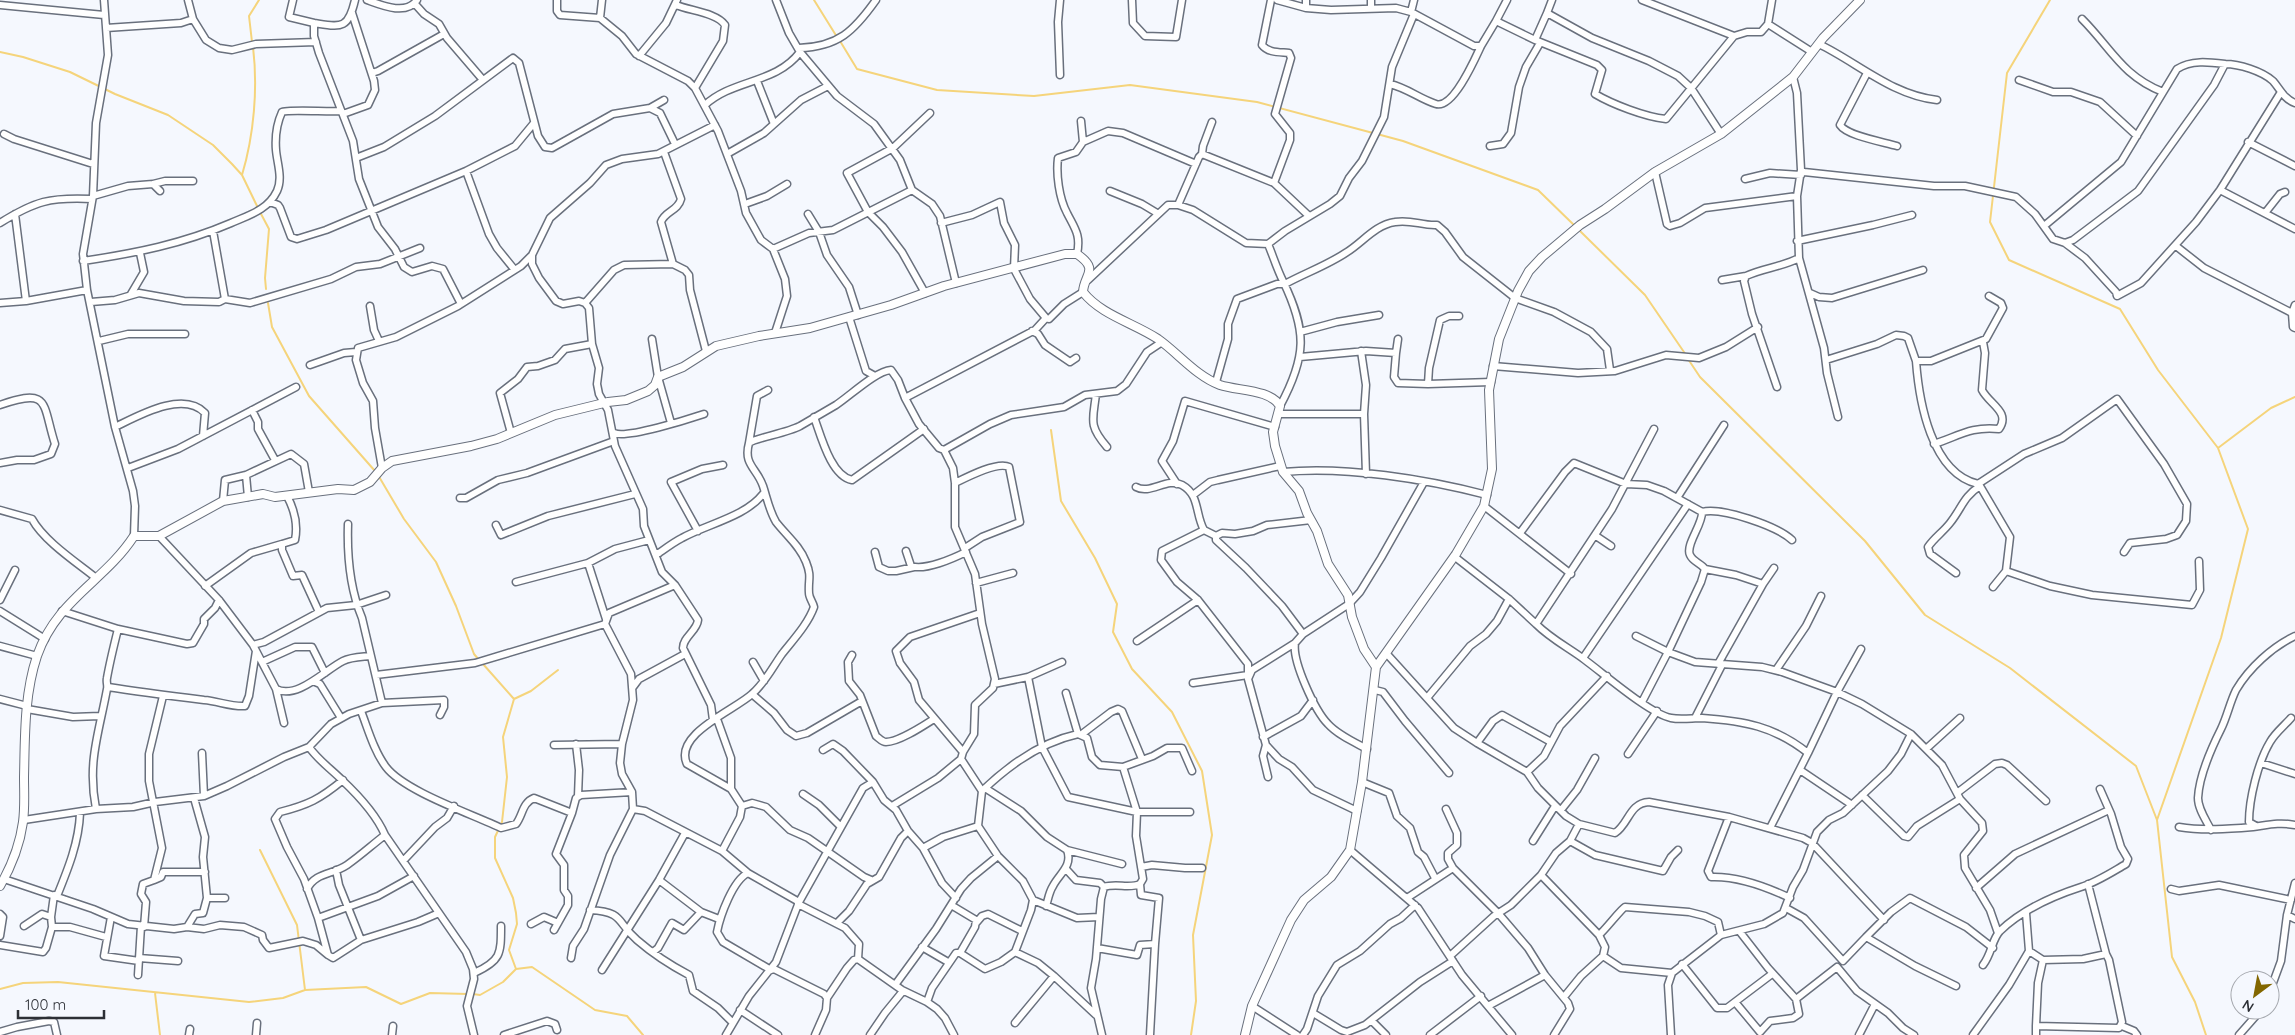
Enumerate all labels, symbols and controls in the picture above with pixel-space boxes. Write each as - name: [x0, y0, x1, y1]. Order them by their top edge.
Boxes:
- north arrow: [2230, 970, 2280, 1020]
- scale bar: [18, 988, 104, 1020]
- text: 100 m: [25, 995, 66, 1014]
- text: N: [2239, 996, 2257, 1016]

